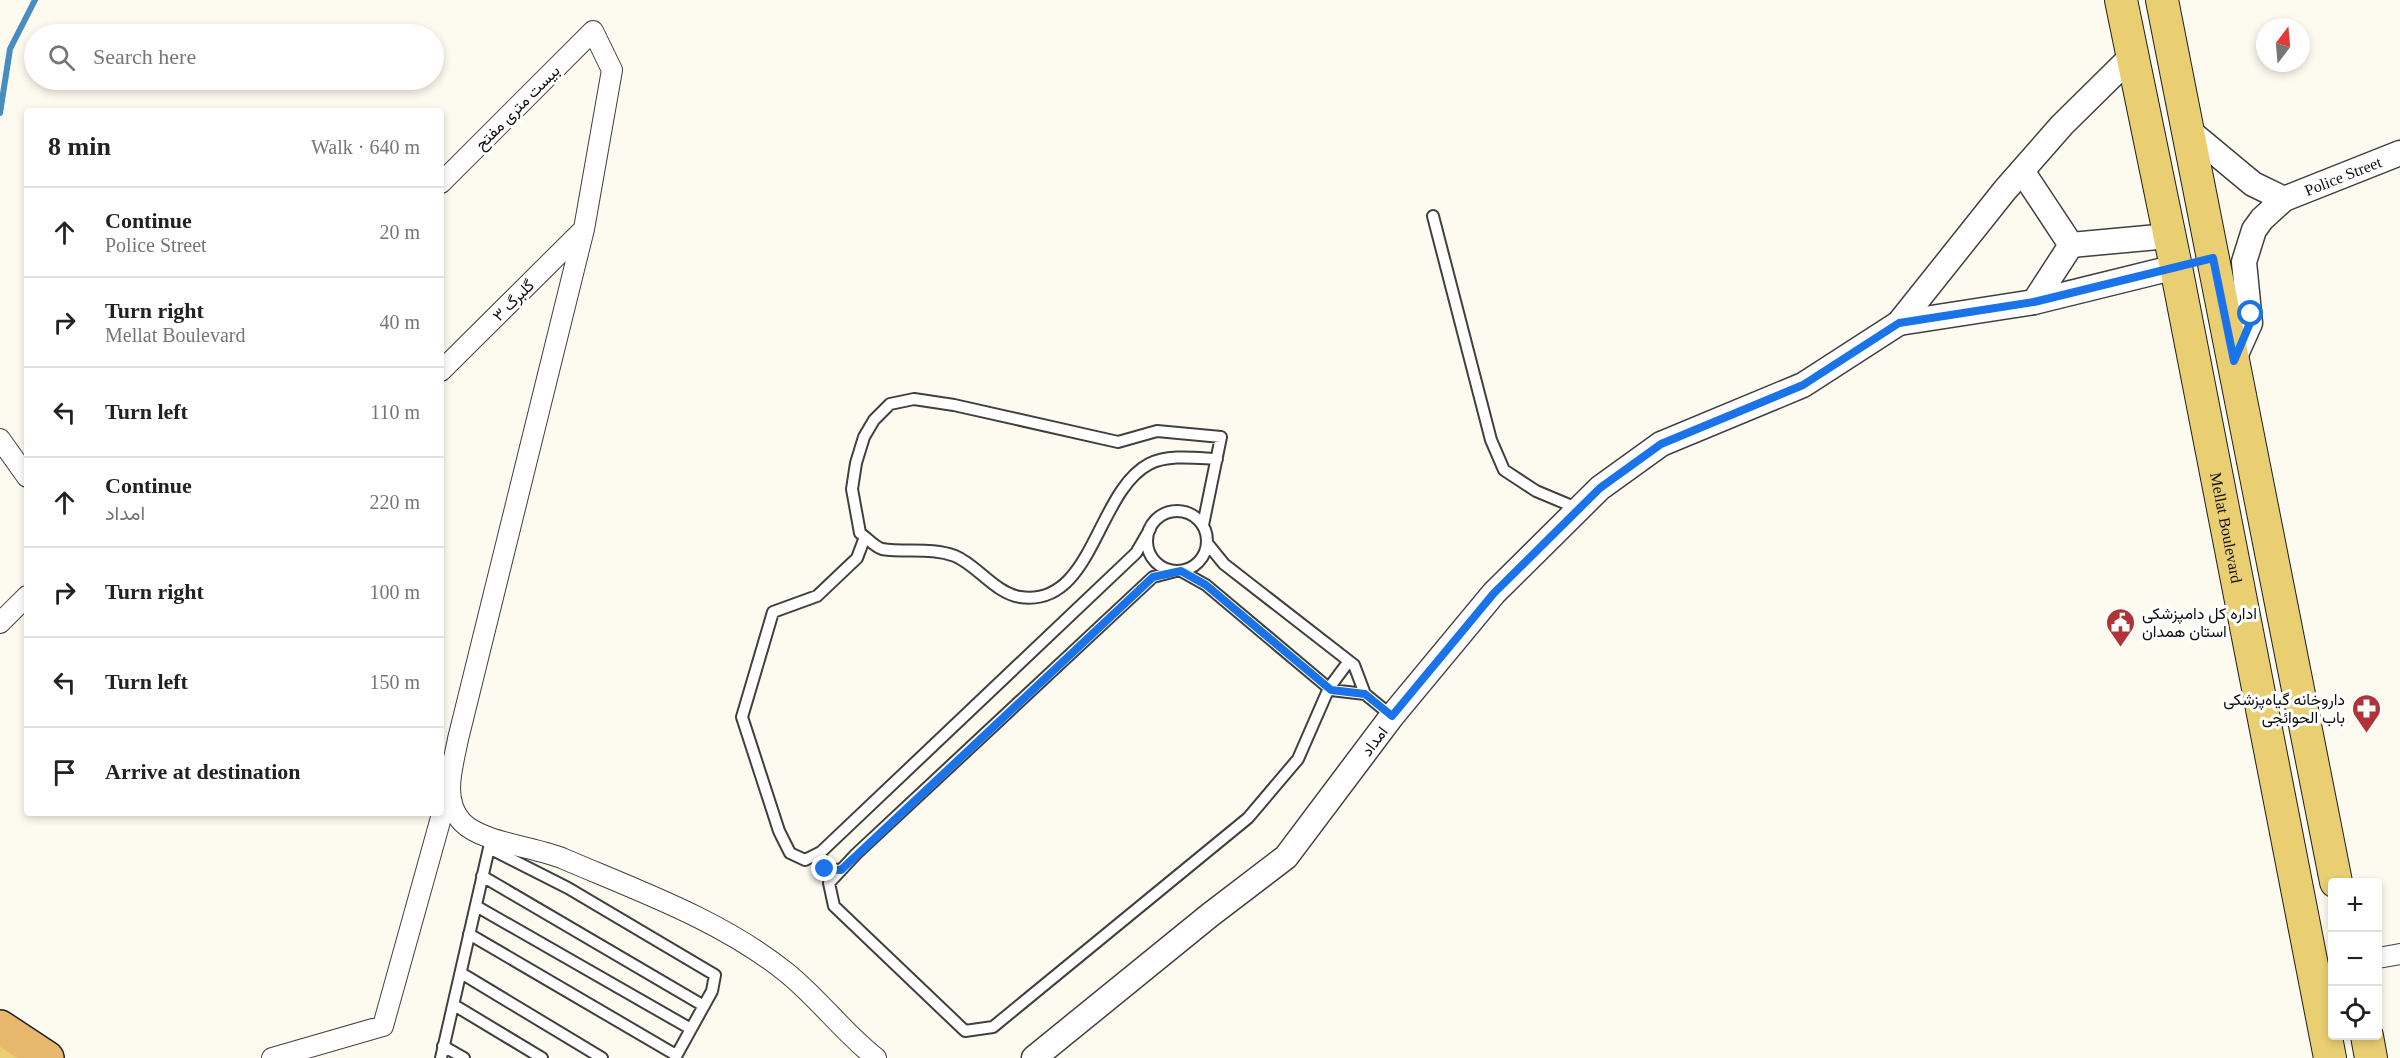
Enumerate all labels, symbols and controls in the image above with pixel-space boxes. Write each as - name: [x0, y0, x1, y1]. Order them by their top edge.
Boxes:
- north arrow: [2256, 18, 2310, 72]
- search box: [24, 24, 444, 90]
- icon: search: [45, 41, 78, 74]
- text: Search here: [93, 44, 196, 69]
- street label: بیست متری مفتح: [472, 62, 565, 155]
- text: 8 min: [48, 132, 111, 161]
- text: Walk · 640 m: [311, 136, 420, 158]
- street label: Police Street: [2302, 153, 2384, 199]
- text: Continue: [105, 208, 192, 233]
- icon: ahead: [48, 216, 81, 249]
- text: 20 m: [379, 221, 420, 243]
- text: Police Street: [105, 234, 207, 256]
- street label: گلبرگ ۳: [489, 276, 539, 326]
- text: Turn right: [105, 298, 204, 323]
- route start: [2237, 300, 2263, 326]
- icon: right: [48, 306, 81, 339]
- text: 40 m: [379, 311, 420, 333]
- text: Mellat Boulevard: [105, 324, 246, 346]
- icon: left: [48, 396, 81, 429]
- text: Turn left: [105, 399, 188, 424]
- text: 110 m: [370, 401, 420, 423]
- street label: Mellat Boulevard: [2207, 471, 2245, 584]
- text: Continue: [105, 473, 192, 498]
- icon: ahead: [48, 486, 81, 519]
- text: 220 m: [369, 491, 420, 513]
- text: امداد: [105, 502, 145, 524]
- icon: right: [48, 576, 81, 609]
- text: Turn right: [105, 579, 204, 604]
- text: 100 m: [369, 581, 420, 603]
- place label: اداره کل دامپزشکی استان همدان: [2142, 605, 2257, 641]
- public building icon: اداره کل دامپزشکی استان همدان: [2105, 606, 2137, 648]
- icon: left: [48, 666, 81, 699]
- text: Turn left: [105, 669, 188, 694]
- text: 150 m: [369, 671, 420, 693]
- place label: داروخانه گیاه‌پزشکی باب الحوائجی: [2223, 691, 2345, 728]
- pharmacy icon: داروخانه گیاه‌پزشکی باب الحوائجی: [2350, 692, 2382, 734]
- street label: امداد: [1358, 723, 1391, 759]
- icon: arrive: [48, 756, 81, 789]
- text: Arrive at destination: [105, 759, 301, 784]
- route end: [811, 855, 837, 881]
- map controls: [2328, 878, 2382, 1040]
- button: +: [2328, 878, 2382, 932]
- button: −: [2328, 932, 2382, 986]
- button: locate: [2328, 986, 2382, 1040]

